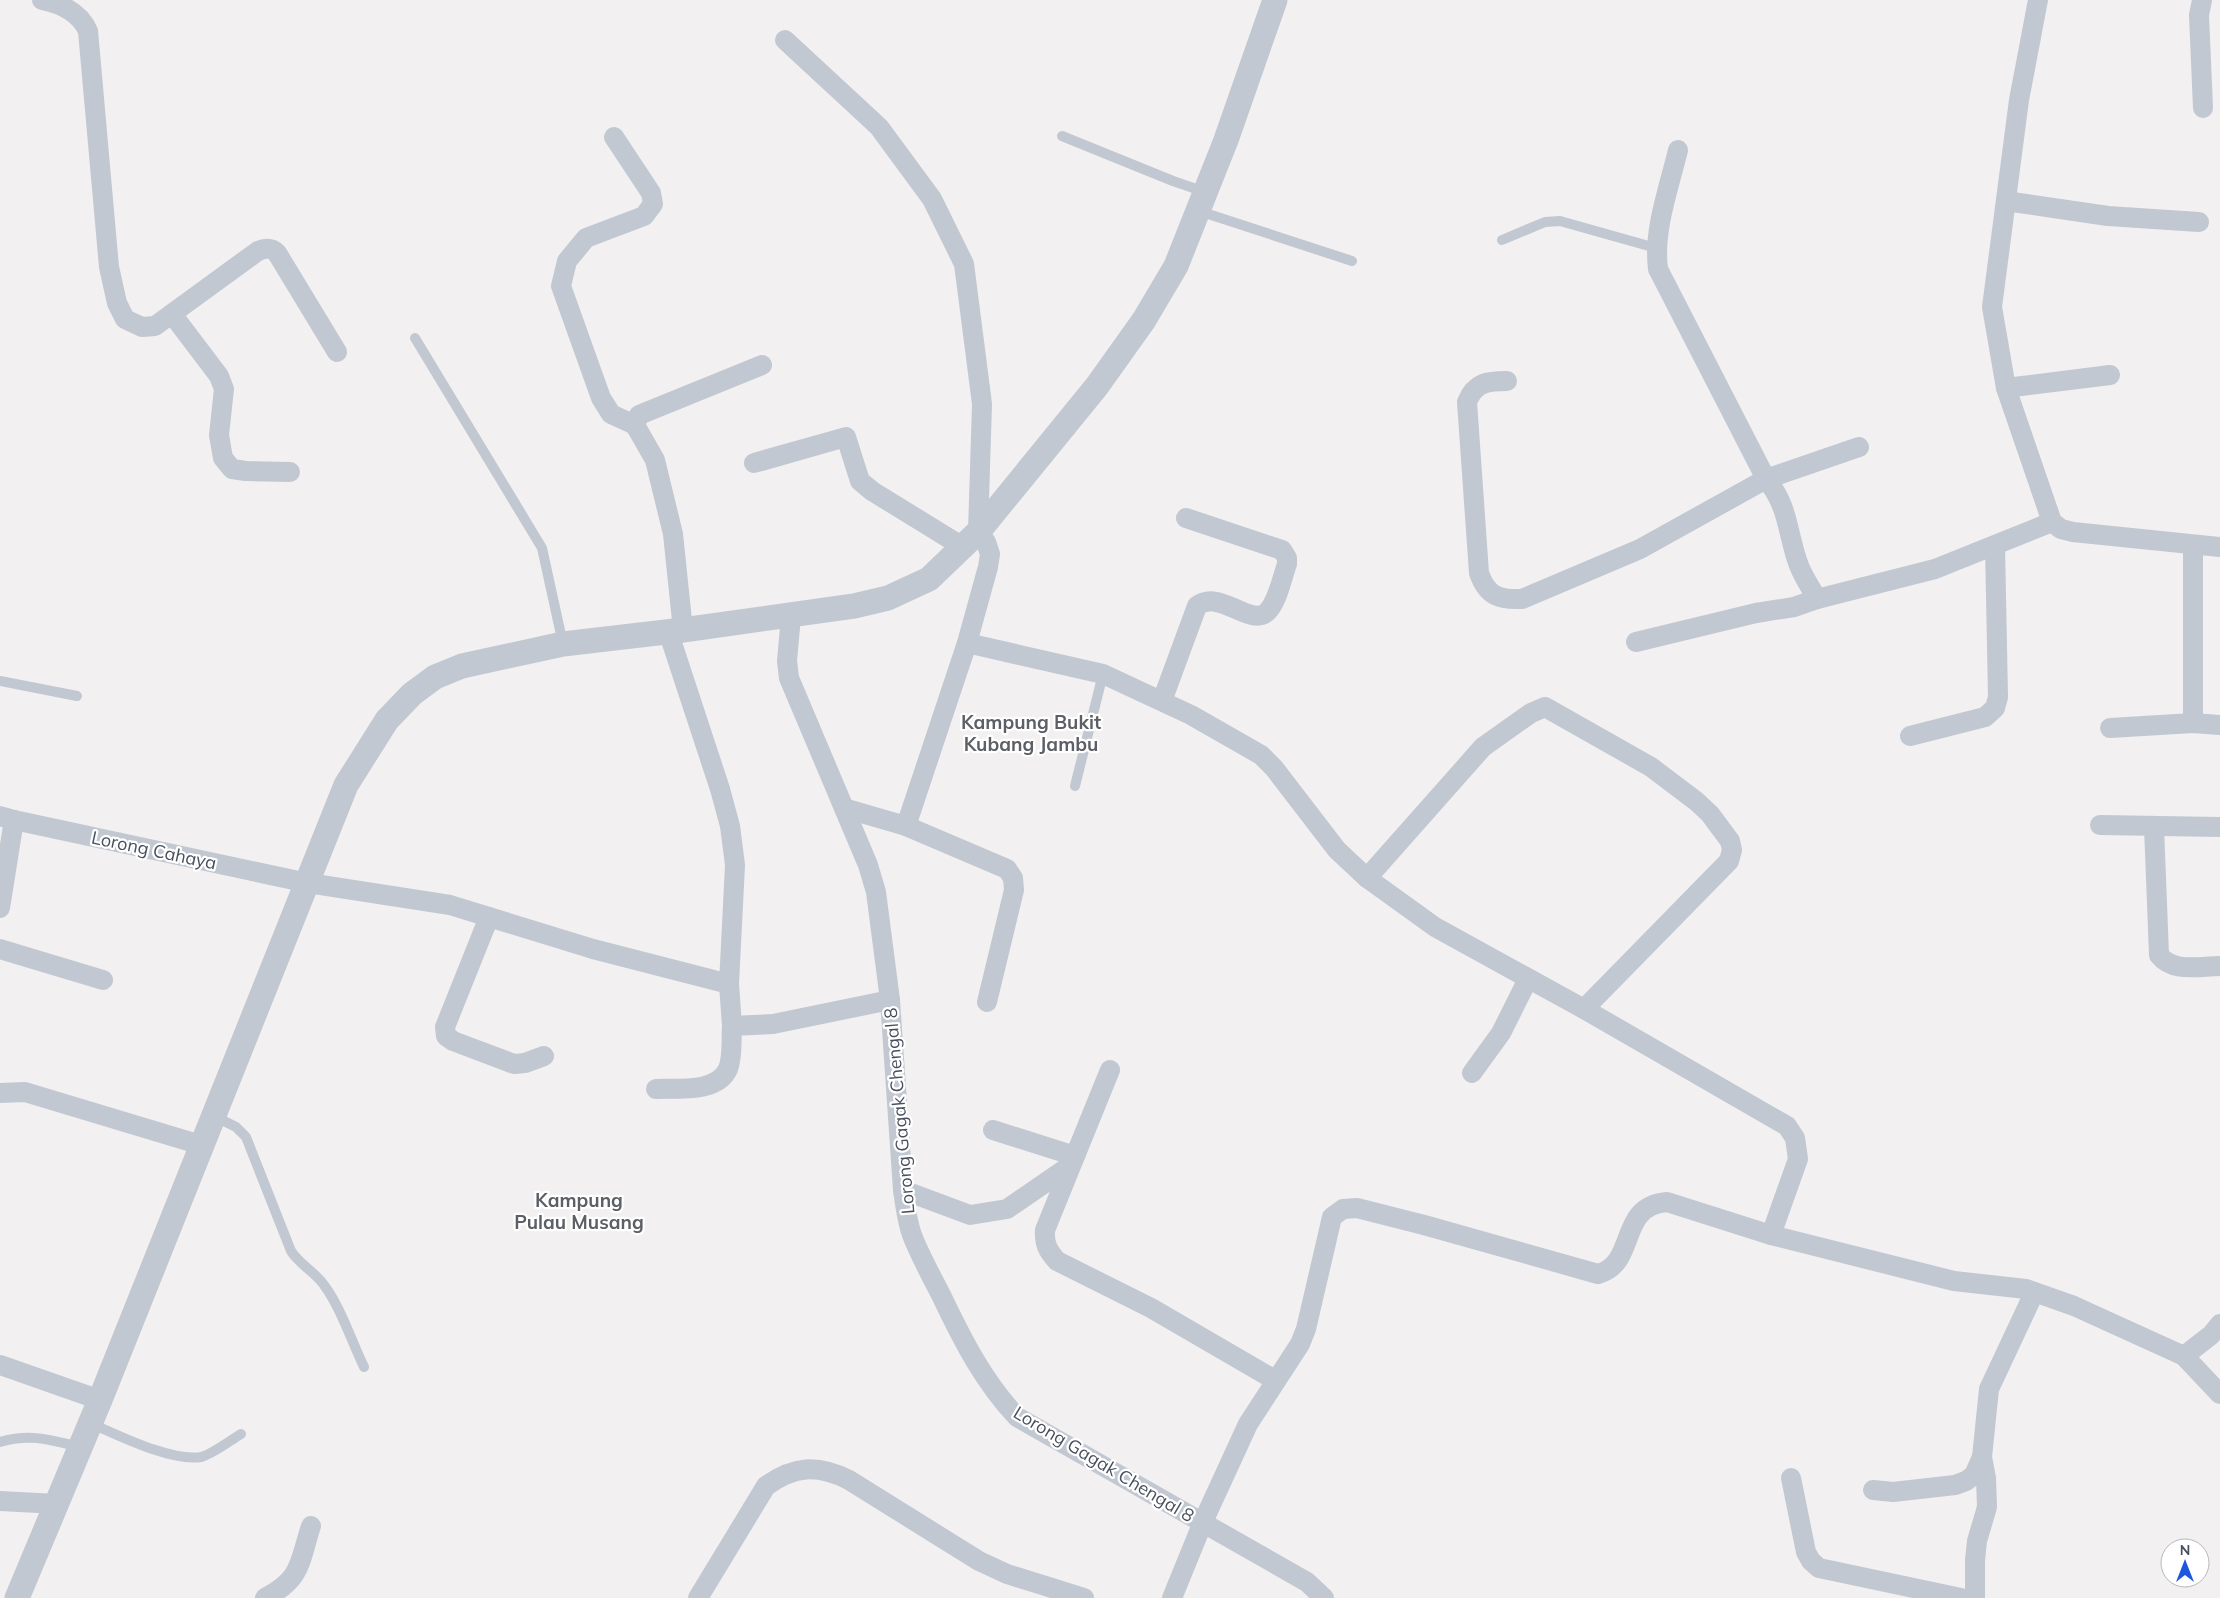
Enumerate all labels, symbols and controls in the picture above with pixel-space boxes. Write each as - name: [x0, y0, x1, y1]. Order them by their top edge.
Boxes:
- district label: Kampung Bukit Kubang Jambu: [961, 710, 1101, 756]
- street label: Lorong Cahaya: [89, 826, 219, 874]
- street label: Lorong Gagak Chengal 8: [879, 1007, 919, 1215]
- district label: Kampung Pulau Musang: [514, 1188, 644, 1234]
- street label: Lorong Gagak Chengal 8: [1009, 1401, 1199, 1527]
- north arrow: [2160, 1538, 2210, 1588]
- text: N: [2180, 1541, 2190, 1559]

